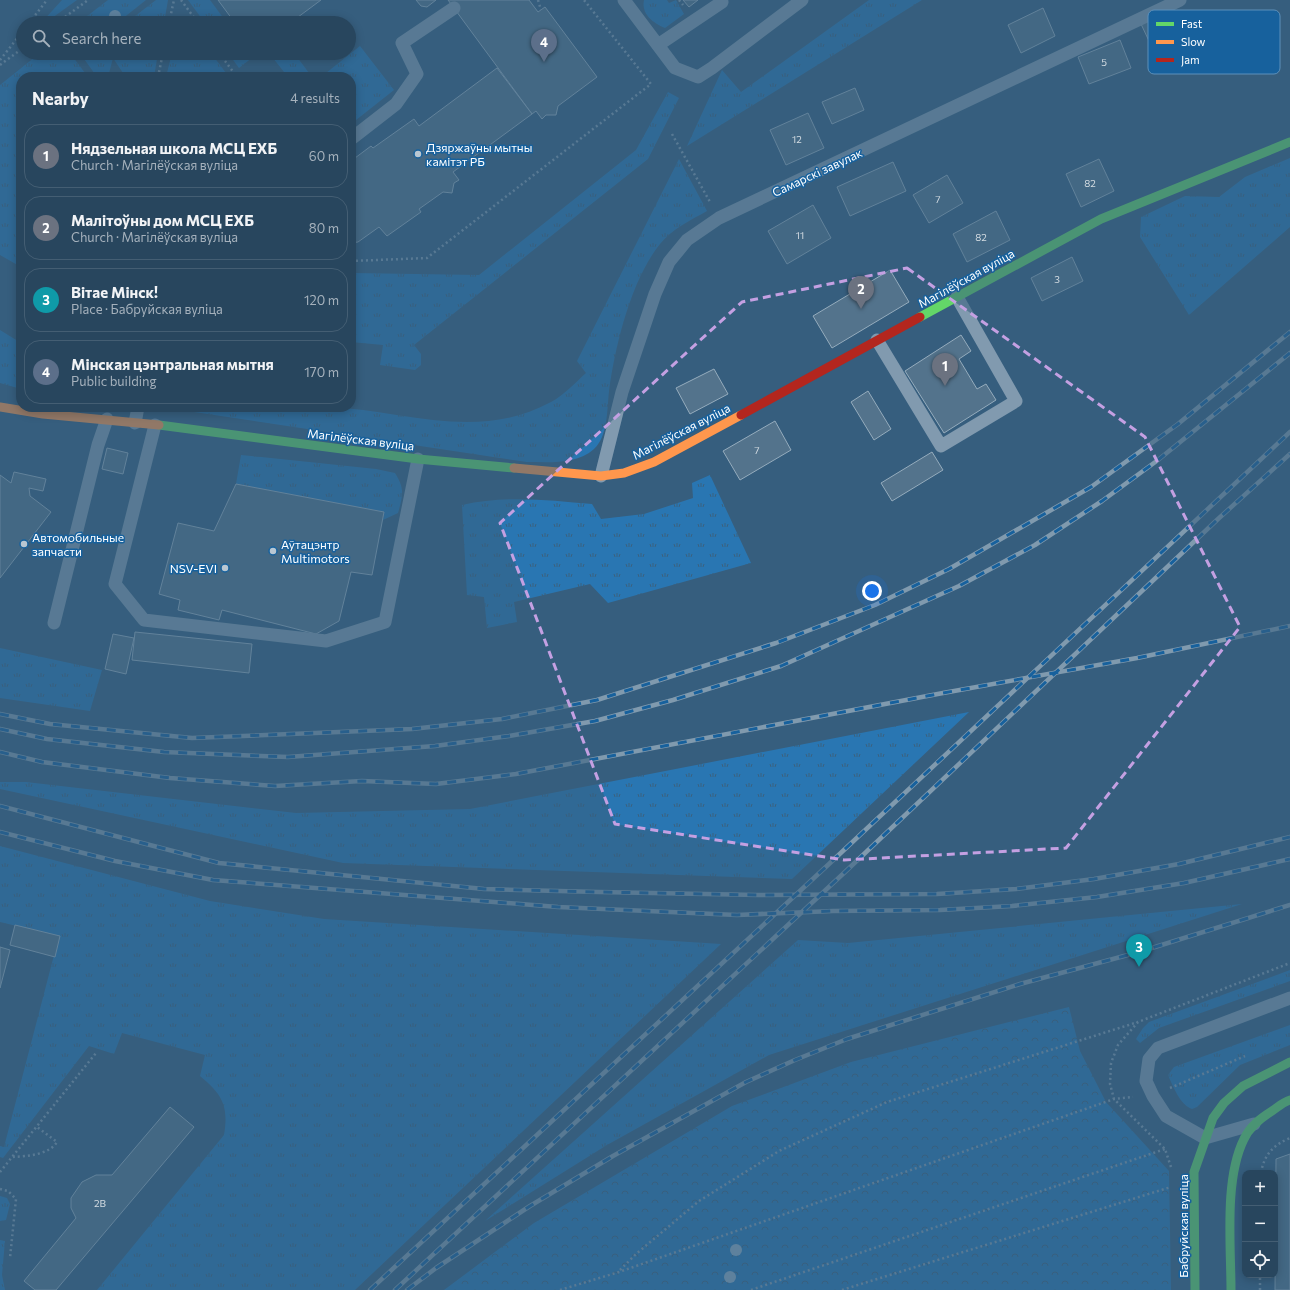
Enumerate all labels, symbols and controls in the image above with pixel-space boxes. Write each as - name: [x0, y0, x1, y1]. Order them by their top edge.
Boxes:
- legend: [1148, 10, 1280, 74]
- search box: [16, 16, 356, 60]
- text: Fast: [1181, 17, 1203, 30]
- icon: search: [30, 27, 52, 49]
- text: Search here: [62, 29, 141, 47]
- pin: 4: [531, 29, 557, 62]
- text: Slow: [1181, 35, 1206, 48]
- text: Jam: [1181, 53, 1200, 67]
- house number: 5: [1101, 56, 1107, 68]
- text: Nearby: [32, 88, 89, 109]
- text: 4 results: [290, 90, 340, 106]
- house number: 12: [792, 133, 802, 145]
- text: Нядзельная школа МСЦ ЕХБ: [71, 139, 277, 157]
- place label: Дзяржаўны мытны камітэт РБ: [426, 140, 532, 168]
- street label: Самарскі завулак: [770, 145, 865, 199]
- text: 1: [43, 148, 49, 164]
- text: 60 m: [309, 148, 339, 164]
- marker: Дзяржаўны мытны камітэт РБ: [413, 149, 423, 159]
- text: Church · Магілёўская вуліца: [71, 157, 238, 173]
- house number: 82: [1084, 177, 1096, 189]
- house number: 7: [935, 193, 941, 205]
- text: Малітоўны дом МСЦ ЕХБ: [71, 211, 254, 229]
- text: 2: [42, 220, 50, 236]
- text: 80 m: [309, 220, 339, 236]
- text: Church · Магілёўская вуліца: [71, 229, 238, 245]
- house number: 11: [796, 229, 804, 241]
- house number: 82: [975, 231, 987, 243]
- street label: Магілёўская вуліца: [916, 246, 1016, 310]
- house number: 3: [1054, 273, 1060, 285]
- pin: 2: [848, 276, 874, 309]
- text: Вітае Мінск!: [71, 283, 158, 301]
- text: 3: [42, 292, 50, 308]
- text: 120 m: [304, 292, 339, 308]
- text: Place · Бабруйская вуліца: [71, 301, 223, 317]
- pin: 1: [932, 353, 958, 386]
- text: Мінская цэнтральная мытня: [71, 355, 274, 373]
- text: 4: [42, 364, 50, 380]
- text: 170 m: [304, 364, 339, 380]
- text: Public building: [71, 373, 157, 389]
- street label: Магілёўская вуліца: [630, 400, 732, 462]
- street label: Магілёўская вуліца: [307, 425, 415, 453]
- house number: 7: [754, 444, 760, 456]
- place label: Автомобильные запчасти: [32, 530, 124, 558]
- place label: Аўтацэнтр Multimotors: [281, 537, 350, 565]
- marker: Автомобильные запчасти: [19, 539, 29, 549]
- marker: Аўтацэнтр Multimotors: [268, 546, 278, 556]
- place label: NSV-EVI: [170, 561, 217, 575]
- marker: NSV-EVI: [220, 563, 230, 573]
- your location: [862, 581, 882, 601]
- pin: 3: [1126, 934, 1152, 967]
- map controls: [1242, 1170, 1278, 1278]
- button: +: [1242, 1170, 1278, 1206]
- street label: Бабруйская вуліца: [1176, 1174, 1190, 1278]
- house number: 2В: [94, 1197, 107, 1209]
- button: −: [1242, 1206, 1278, 1242]
- button: locate: [1242, 1242, 1278, 1278]

